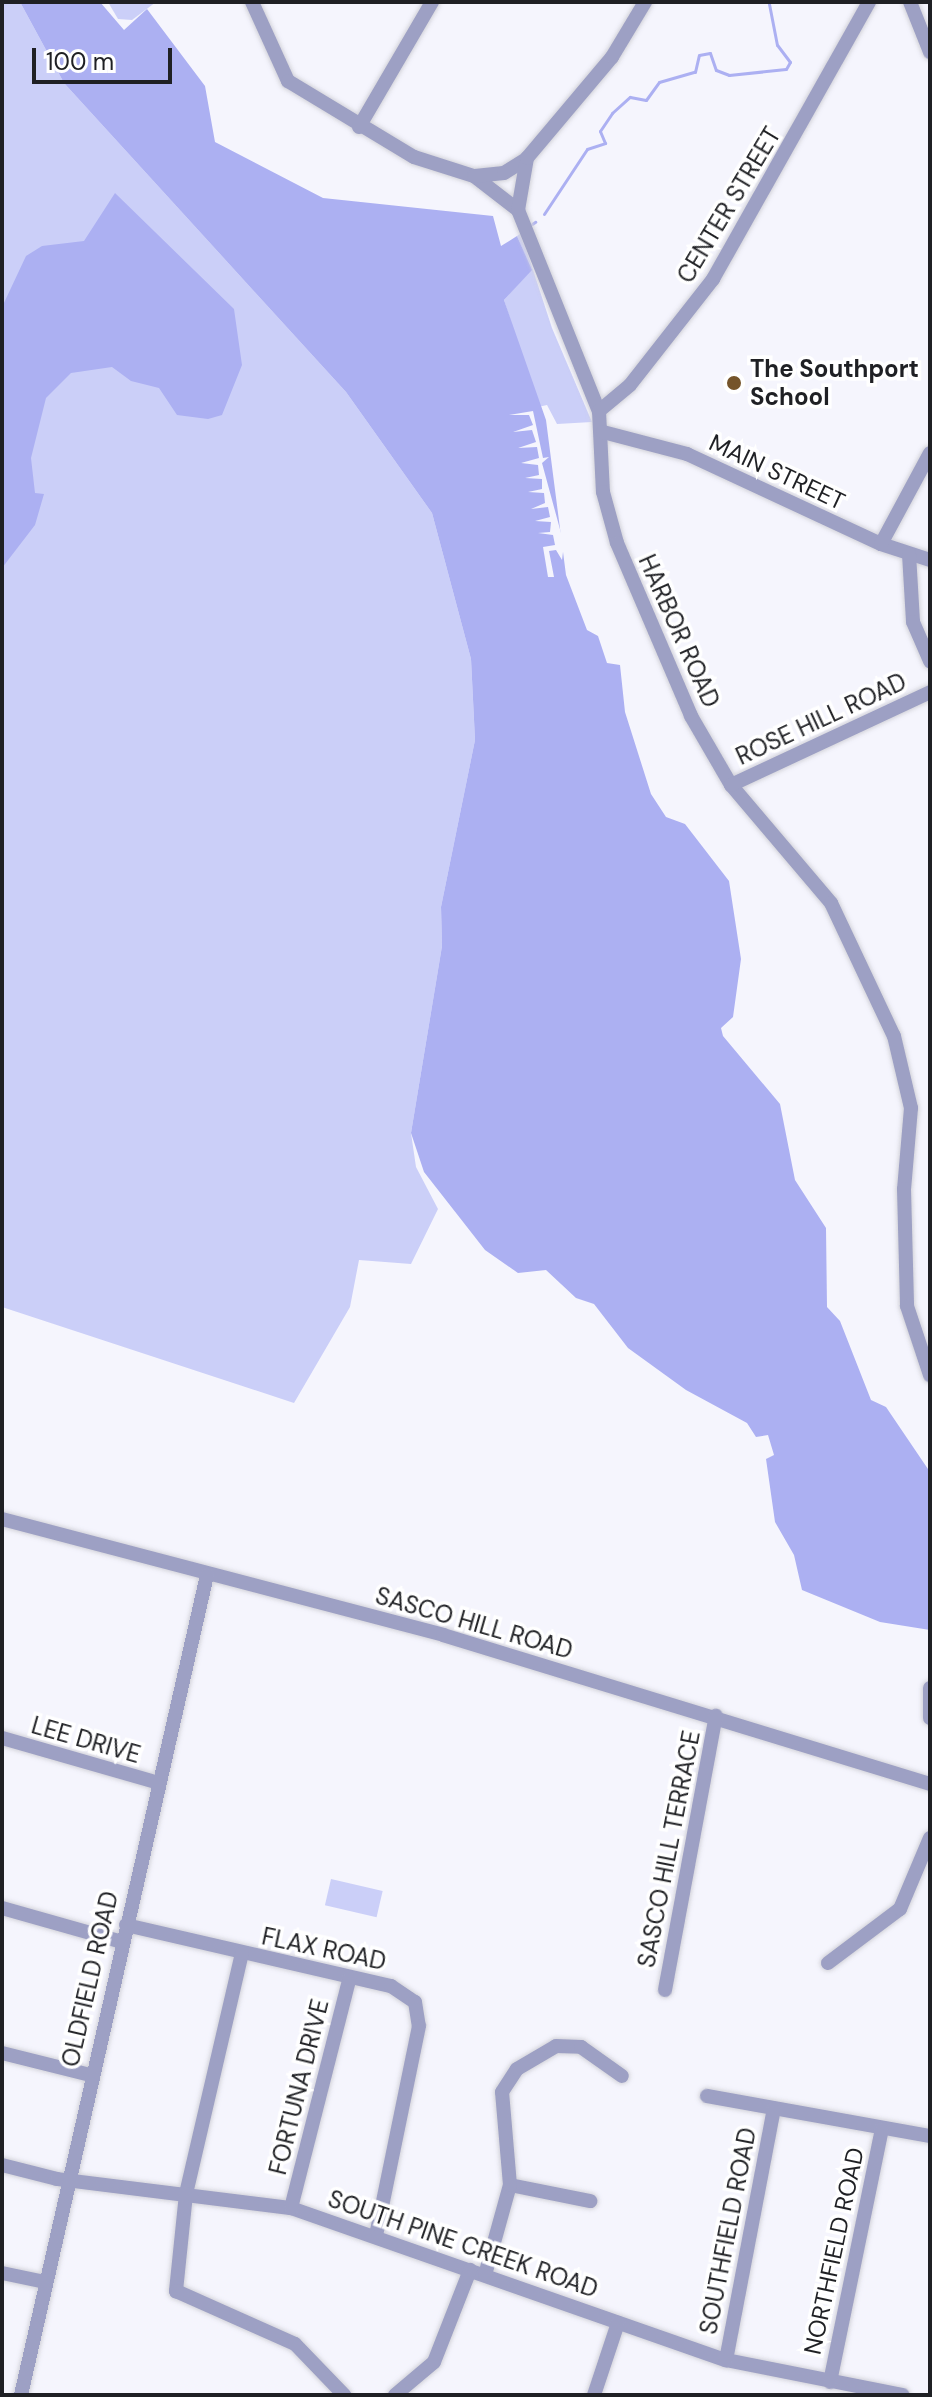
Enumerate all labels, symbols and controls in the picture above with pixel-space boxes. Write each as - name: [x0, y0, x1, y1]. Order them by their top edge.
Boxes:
- scale bar: [36, 32, 176, 82]
- text: 100 m: [46, 46, 114, 77]
- street label: CENTER STREET: [671, 122, 787, 288]
- place label: The Southport School: [750, 355, 919, 411]
- marker: The Southport School: [725, 374, 743, 392]
- street label: MAIN STREET: [705, 428, 849, 516]
- street label: HARBOR ROAD: [632, 550, 726, 712]
- street label: ROSE HILL ROAD: [731, 667, 911, 771]
- street label: SASCO HILL ROAD: [372, 1581, 576, 1665]
- street label: LEE DRIVE: [28, 1711, 144, 1769]
- street label: SASCO HILL TERRACE: [632, 1728, 706, 1970]
- street label: OLDFIELD ROAD: [56, 1888, 124, 2070]
- street label: FLAX ROAD: [259, 1922, 389, 1976]
- street label: FORTUNA DRIVE: [263, 1996, 335, 2178]
- street label: SOUTHFIELD ROAD: [694, 2125, 762, 2337]
- street label: NORTHFIELD ROAD: [798, 2145, 870, 2357]
- street label: SOUTH PINE CREEK ROAD: [324, 2184, 602, 2304]

